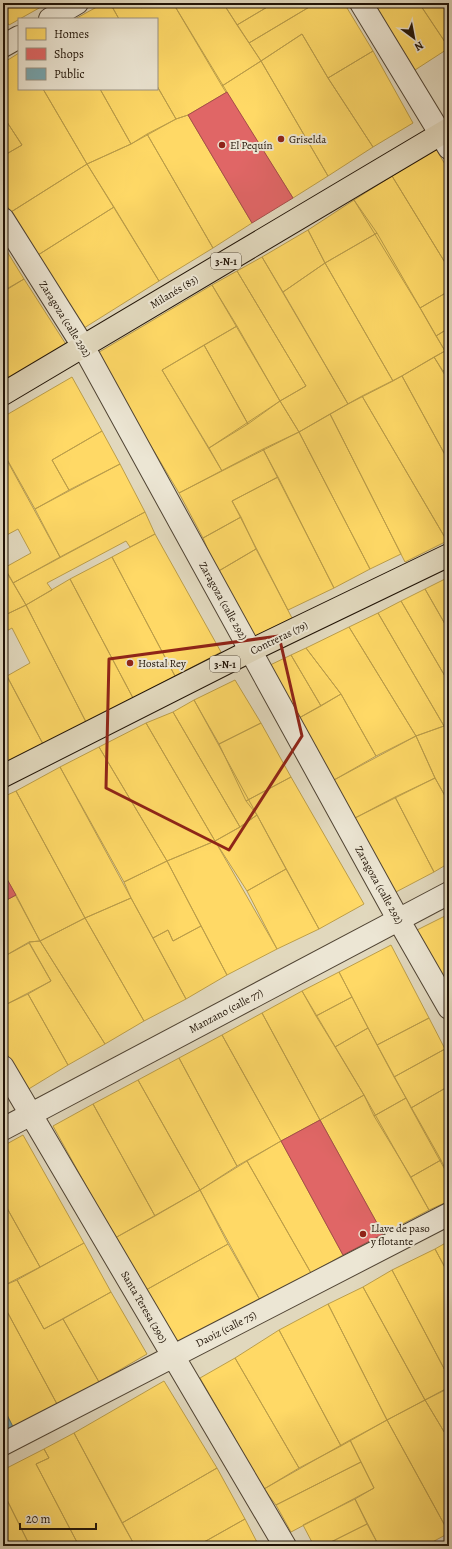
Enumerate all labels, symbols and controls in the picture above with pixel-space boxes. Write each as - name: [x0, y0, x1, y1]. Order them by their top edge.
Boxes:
- legend: [18, 18, 158, 90]
- north arrow: [394, 18, 434, 58]
- text: Homes: [54, 26, 89, 42]
- text: N: [412, 38, 426, 55]
- text: Shops: [54, 46, 84, 62]
- text: Public: [54, 66, 85, 82]
- place label: Griselda: [289, 132, 327, 147]
- marker: Griselda: [276, 134, 286, 144]
- place label: El Pequín: [230, 138, 273, 153]
- marker: El Pequín: [217, 140, 227, 150]
- road number: 3-N-1: [211, 253, 241, 269]
- street label: Milanés (83): [147, 272, 201, 312]
- street label: Zaragoza (calle 292): [35, 278, 95, 360]
- street label: Zaragoza (calle 292): [195, 559, 251, 643]
- street label: Contreras (79): [248, 618, 310, 658]
- place label: Hostal Rey: [138, 656, 186, 671]
- road number: 3-N-1: [210, 656, 240, 672]
- marker: Hostal Rey: [125, 658, 135, 668]
- street label: Zaragoza (calle 292): [351, 843, 407, 927]
- street label: Manzano (calle 77): [186, 985, 266, 1037]
- place label: Llave de paso y flotante: [370, 1221, 430, 1249]
- marker: Llave de paso y flotante: [358, 1229, 368, 1239]
- street label: Santa Teresa (290): [117, 1268, 171, 1346]
- street label: Daoiz (calle 75): [193, 1307, 259, 1351]
- scale bar: [20, 1505, 96, 1531]
- text: 20 m: [26, 1511, 50, 1527]

